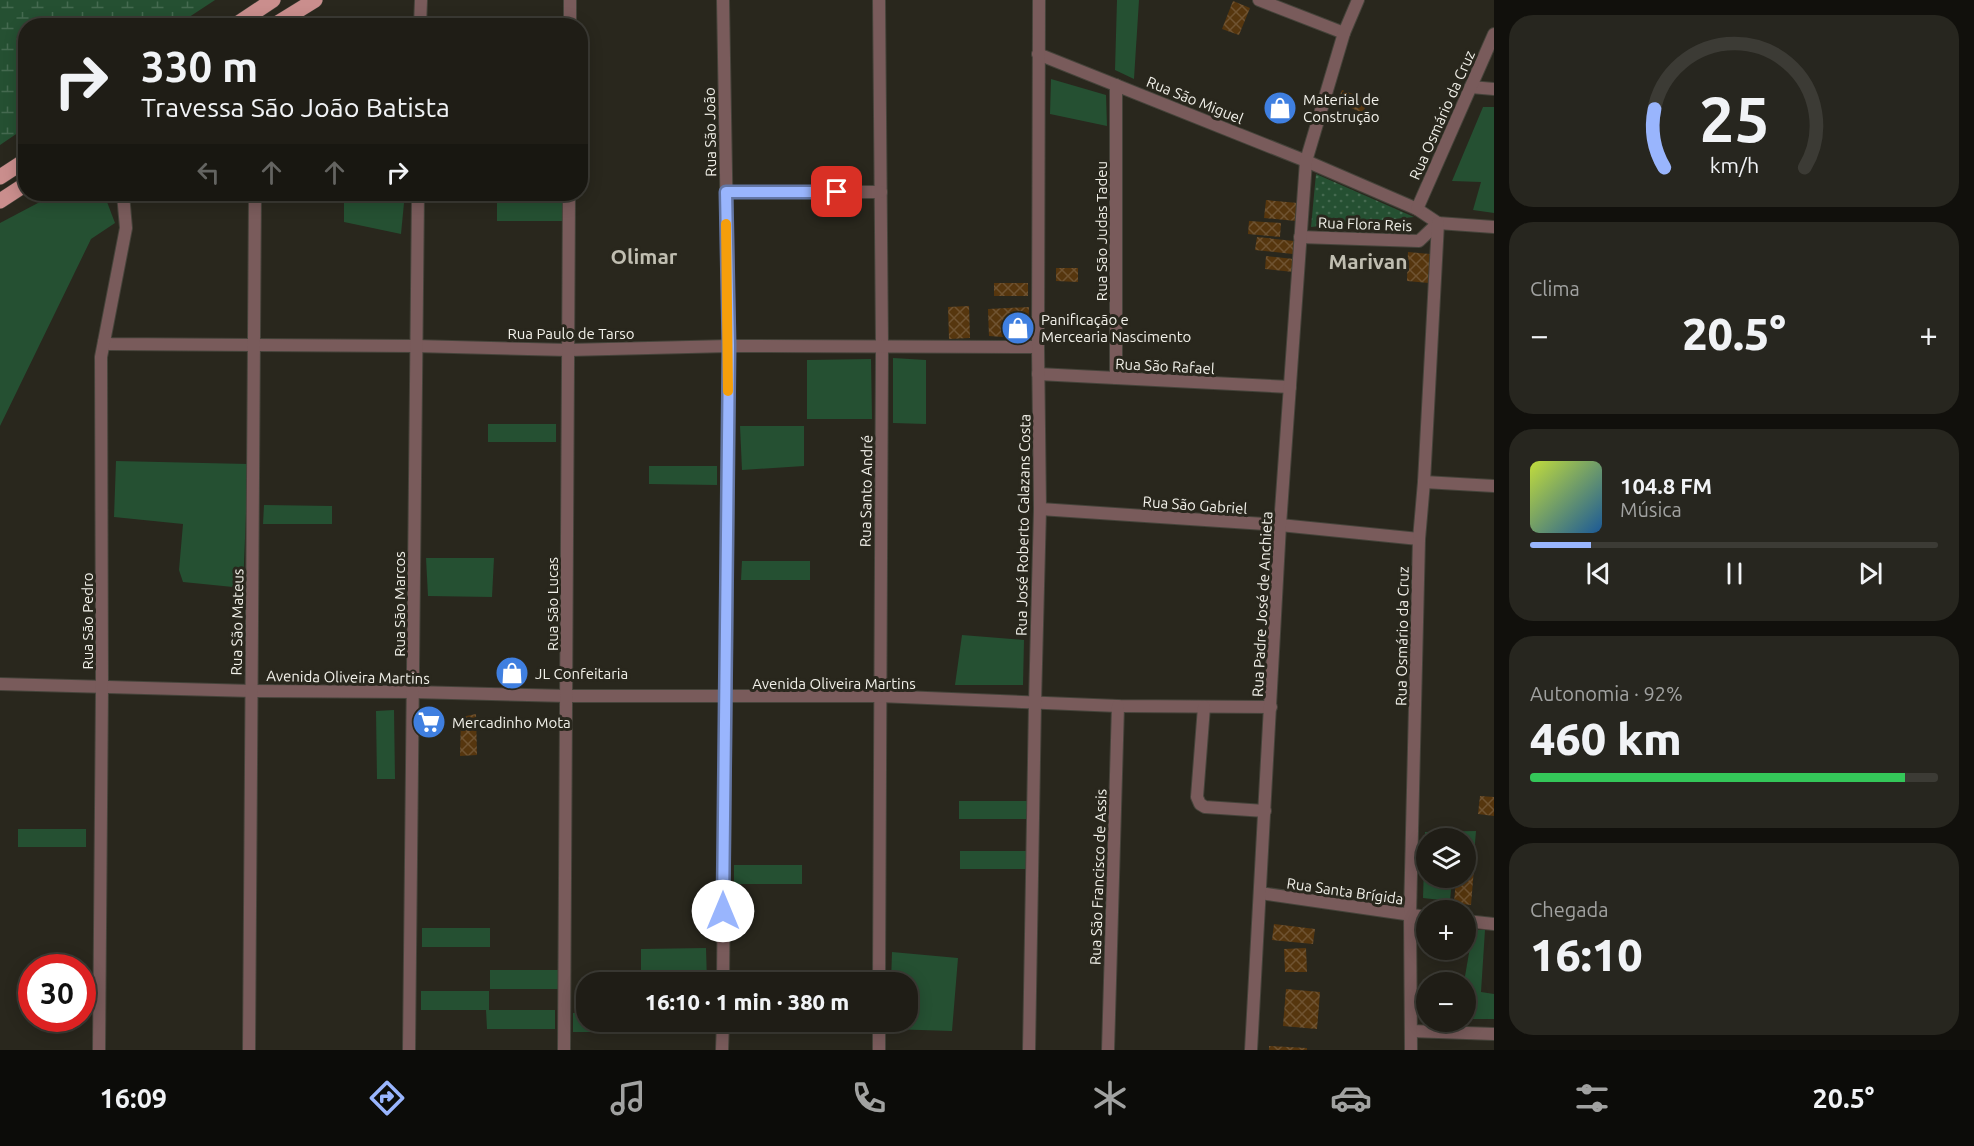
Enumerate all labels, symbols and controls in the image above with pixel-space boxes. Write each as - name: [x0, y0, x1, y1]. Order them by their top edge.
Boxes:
- icon: right: [42, 42, 120, 120]
- text: 330 m: [141, 43, 258, 90]
- street label: Rua Osmário da Cruz: [1406, 48, 1478, 182]
- street label: Rua São Miguel: [1144, 73, 1246, 127]
- text: 25: [1699, 84, 1769, 154]
- street label: Rua São João: [701, 87, 719, 177]
- shop icon: Material de Construção: [1262, 90, 1298, 126]
- place label: Material de Construção: [1303, 91, 1380, 125]
- text: Travessa São João Batista: [141, 92, 450, 122]
- text: km/h: [1709, 153, 1759, 177]
- icon: left: [192, 156, 225, 189]
- icon: ahead: [255, 156, 288, 189]
- icon: ahead: [318, 156, 351, 189]
- icon: right: [381, 156, 414, 189]
- street label: Rua São Judas Tadeu: [1093, 161, 1110, 301]
- pin: [811, 166, 862, 217]
- icon: arrive: [820, 175, 853, 208]
- street label: Rua Flora Reis: [1318, 214, 1412, 234]
- district label: Olimar: [611, 244, 678, 268]
- district label: Marivan: [1328, 249, 1408, 273]
- text: Clima: [1530, 277, 1580, 300]
- text: 20.5°: [1682, 308, 1786, 359]
- shop icon: Panificação e Mercearia Nascimento: [1000, 310, 1036, 346]
- place label: Panificação e Mercearia Nascimento: [1041, 311, 1191, 345]
- text: −: [1530, 316, 1549, 353]
- text: +: [1919, 316, 1938, 353]
- street label: Rua Paulo de Tarso: [507, 325, 635, 342]
- street label: Rua São Rafael: [1115, 355, 1215, 377]
- street label: Rua José Roberto Calazans Costa: [1013, 414, 1033, 636]
- street label: Rua Santo André: [857, 435, 875, 547]
- text: 104.8 FM: [1620, 473, 1712, 498]
- street label: Rua São Gabriel: [1142, 493, 1248, 517]
- text: Música: [1620, 498, 1682, 521]
- street label: Rua Padre José de Anchieta: [1249, 511, 1275, 697]
- street label: Rua São Marcos: [391, 551, 408, 657]
- street label: Rua São Lucas: [544, 557, 561, 651]
- icon: previous: [1582, 557, 1615, 590]
- icon: pause: [1718, 557, 1751, 590]
- icon: next: [1854, 557, 1887, 590]
- street label: Rua Osmário da Cruz: [1392, 566, 1412, 706]
- street label: Rua São Mateus: [228, 568, 246, 676]
- street label: Rua São Pedro: [79, 572, 96, 670]
- shop icon: JL Confeitaria: [494, 655, 530, 691]
- place label: JL Confeitaria: [535, 665, 628, 682]
- street label: Avenida Oliveira Martins: [266, 667, 430, 687]
- street label: Avenida Oliveira Martins: [752, 675, 916, 692]
- text: Autonomia · 92%: [1530, 682, 1683, 705]
- supermarket icon: Mercadinho Mota: [411, 704, 447, 740]
- text: 460 km: [1530, 713, 1682, 764]
- place label: Mercadinho Mota: [452, 714, 571, 731]
- street label: Rua São Francisco de Assis: [1086, 789, 1110, 965]
- map controls: [1416, 828, 1476, 1032]
- button: layers: [1416, 828, 1476, 888]
- street label: Rua Santa Brígida: [1285, 874, 1405, 908]
- position arrow: [691, 879, 755, 943]
- text: Chegada: [1530, 898, 1608, 921]
- button: +: [1416, 900, 1476, 960]
- text: 16:10: [1530, 929, 1643, 980]
- speed limit sign: 30: [18, 954, 96, 1032]
- button: −: [1416, 972, 1476, 1032]
- text: 16:10 · 1 min · 380 m: [645, 989, 849, 1014]
- icon: directions: [366, 1077, 408, 1119]
- icon: music: [607, 1077, 649, 1119]
- icon: phone: [848, 1077, 890, 1119]
- icon: climate: [1089, 1077, 1131, 1119]
- icon: car: [1330, 1077, 1372, 1119]
- icon: filters: [1571, 1077, 1613, 1119]
- text: 16:09: [100, 1083, 167, 1113]
- text: 20.5°: [1813, 1083, 1874, 1113]

